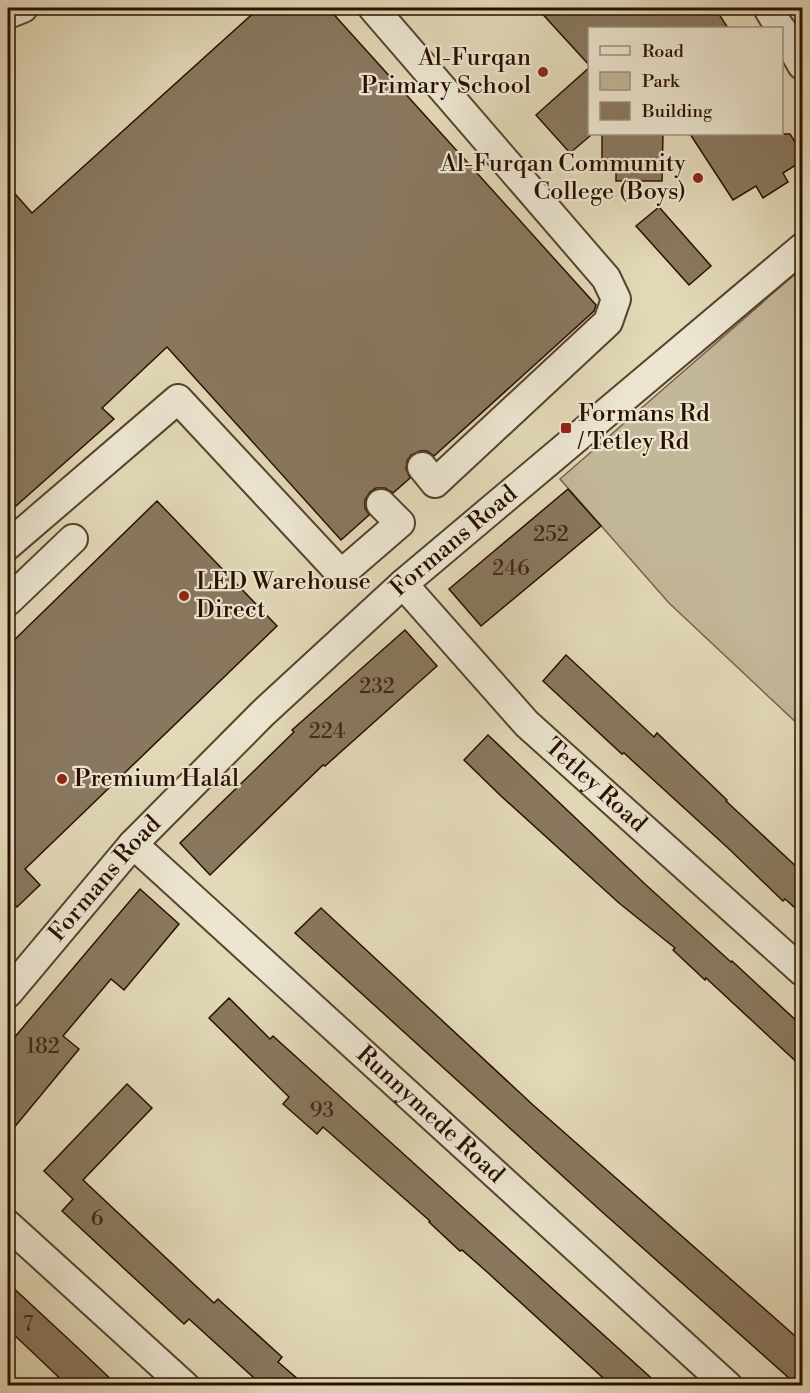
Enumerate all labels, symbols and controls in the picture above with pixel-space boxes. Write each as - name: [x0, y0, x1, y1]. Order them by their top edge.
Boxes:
- legend: [588, 27, 783, 135]
- text: Road: [642, 40, 685, 63]
- place label: Al-Furqan Primary School: [361, 43, 531, 101]
- marker: Al-Furqan Primary School: [536, 65, 550, 79]
- text: Park: [642, 70, 681, 93]
- text: Building: [641, 100, 713, 123]
- place label: Al-Furqan Community College (Boys): [439, 149, 686, 207]
- marker: Al-Furqan Community College (Boys): [691, 171, 705, 185]
- place label: Formans Rd / Tetley Rd: [577, 399, 710, 457]
- marker: Formans Rd / Tetley Rd: [559, 421, 573, 435]
- street label: Formans Road: [384, 479, 524, 603]
- house number: 252: [533, 522, 569, 548]
- house number: 246: [492, 556, 530, 582]
- place label: LED Warehouse Direct: [196, 567, 371, 625]
- marker: LED Warehouse Direct: [177, 589, 191, 603]
- house number: 232: [359, 674, 395, 700]
- house number: 224: [309, 719, 345, 745]
- street label: Tetley Road: [538, 732, 653, 839]
- place label: Premium Halal: [74, 764, 239, 794]
- marker: Premium Halal: [55, 772, 69, 786]
- street label: Formans Road: [42, 809, 168, 948]
- house number: 182: [26, 1034, 60, 1060]
- street label: Runnymede Road: [350, 1040, 511, 1190]
- house number: 93: [310, 1098, 334, 1124]
- house number: 6: [91, 1206, 104, 1232]
- house number: 7: [23, 1312, 34, 1338]

